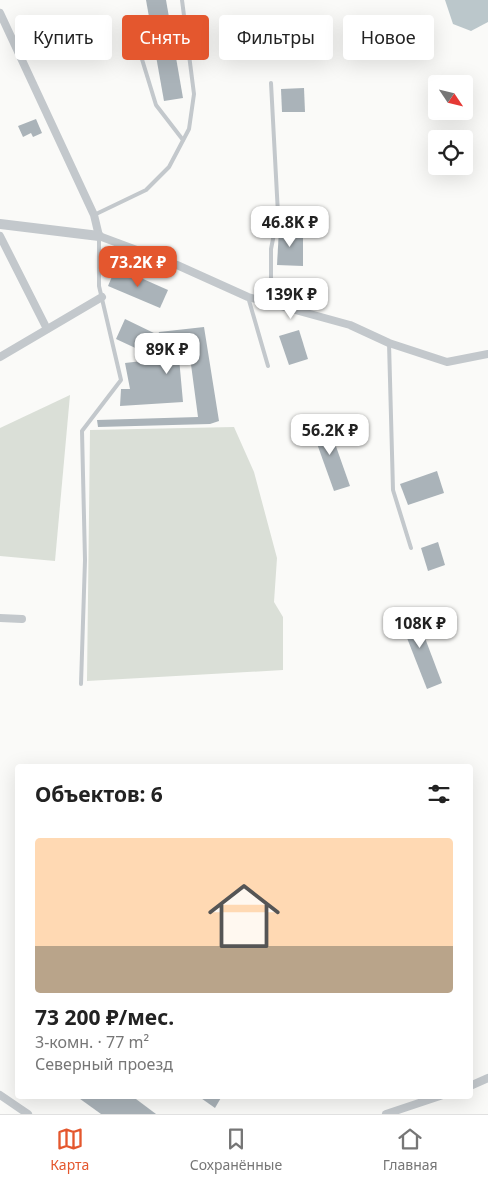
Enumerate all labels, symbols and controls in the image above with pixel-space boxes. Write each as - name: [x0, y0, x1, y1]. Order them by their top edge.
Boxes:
- chip: Купить: [15, 15, 112, 60]
- chip: Снять: [122, 15, 209, 60]
- chip: Фильтры: [219, 15, 333, 60]
- chip: Новое: [343, 15, 434, 60]
- north arrow: [428, 75, 472, 120]
- map controls: [428, 75, 473, 175]
- button: locate: [428, 130, 473, 175]
- pin: 46.8K ₽: [244, 206, 336, 248]
- text: 46.8K ₽: [262, 211, 318, 233]
- pin: 73.2K ₽: [92, 246, 184, 288]
- text: 73.2K ₽: [110, 251, 166, 273]
- pin: 139K ₽: [250, 278, 332, 320]
- text: 139K ₽: [265, 283, 317, 305]
- pin: 89K ₽: [132, 332, 202, 375]
- text: 89K ₽: [146, 338, 188, 360]
- pin: 56.2K ₽: [284, 414, 376, 456]
- text: 56.2K ₽: [302, 419, 358, 441]
- pin: 108K ₽: [379, 606, 461, 649]
- text: 108K ₽: [394, 612, 446, 634]
- text: Объектов: 6: [35, 780, 163, 808]
- icon: filters: [425, 780, 453, 808]
- icon: home: [199, 871, 289, 961]
- text: 73 200 ₽/мес.: [35, 1003, 174, 1031]
- text: 3-комн. · 77 m²: [35, 1031, 149, 1053]
- text: Северный проезд: [35, 1053, 173, 1075]
- tab: Карта: [50, 1125, 89, 1174]
- tab: Сохранённые: [190, 1125, 282, 1174]
- tab: Главная: [383, 1125, 438, 1174]

